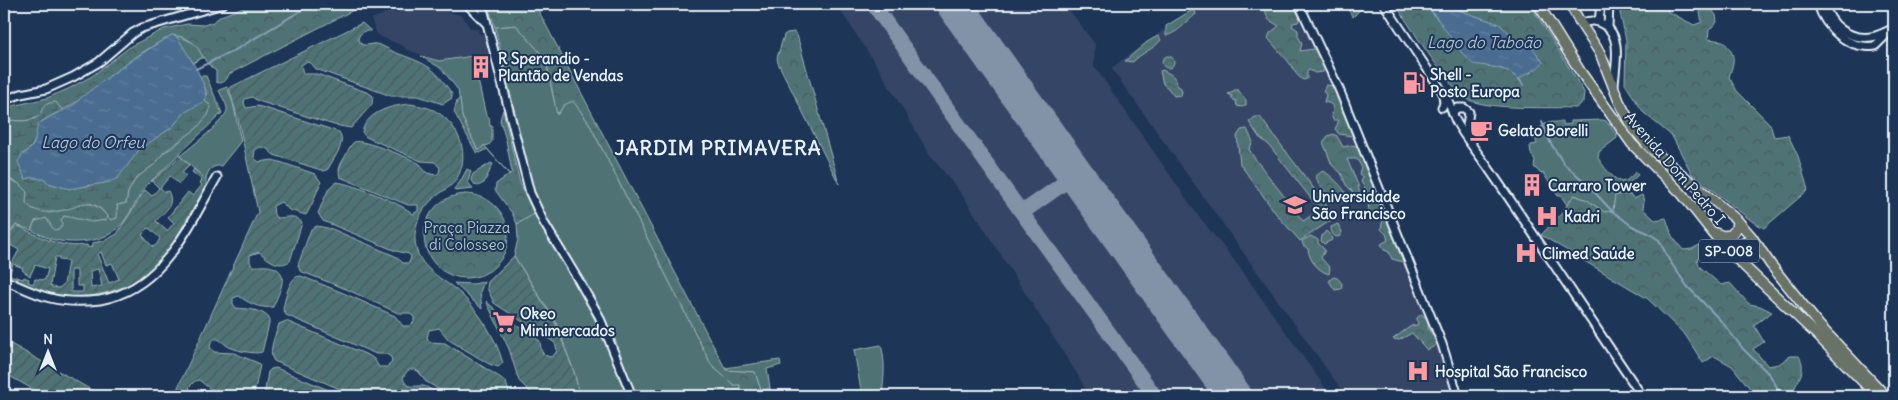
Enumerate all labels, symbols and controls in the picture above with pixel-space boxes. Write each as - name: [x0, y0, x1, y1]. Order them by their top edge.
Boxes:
- water label: Lago do Taboão: [1427, 32, 1542, 52]
- place label: R Sperandio - Plantão de Vendas: [498, 49, 623, 85]
- building icon: R Sperandio - Plantão de Vendas: [468, 54, 494, 80]
- place label: Shell - Posto Europa: [1430, 65, 1520, 102]
- fuel station icon: Shell - Posto Europa: [1401, 70, 1427, 96]
- street label: Avenida Dom Pedro I: [1621, 108, 1729, 228]
- cafe icon: Gelato Borelli: [1468, 117, 1494, 143]
- place label: Gelato Borelli: [1498, 121, 1588, 140]
- water label: Lago do Orfeu: [41, 132, 146, 152]
- district label: JARDIM PRIMAVERA: [614, 135, 822, 160]
- building icon: Carraro Tower: [1519, 172, 1545, 198]
- place label: Carraro Tower: [1548, 176, 1647, 195]
- place label: Universidade São Francisco: [1312, 187, 1406, 223]
- school or university icon: Universidade São Francisco: [1282, 192, 1308, 218]
- hospital icon: Kadri: [1534, 203, 1560, 229]
- place label: Kadri: [1564, 207, 1600, 226]
- park label: Praça Piazza di Colosseo: [424, 218, 511, 254]
- hospital icon: Climed Saúde: [1513, 240, 1539, 266]
- road number: SP-008: [1699, 240, 1759, 262]
- place label: Climed Saúde: [1542, 244, 1635, 263]
- place label: Okeo Minimercados: [520, 304, 615, 340]
- supermarket icon: Okeo Minimercados: [491, 309, 517, 335]
- north arrow: [22, 328, 72, 378]
- text: N: [43, 330, 53, 348]
- hospital icon: Hospital São Francisco: [1405, 358, 1431, 384]
- place label: Hospital São Francisco: [1435, 362, 1588, 382]

